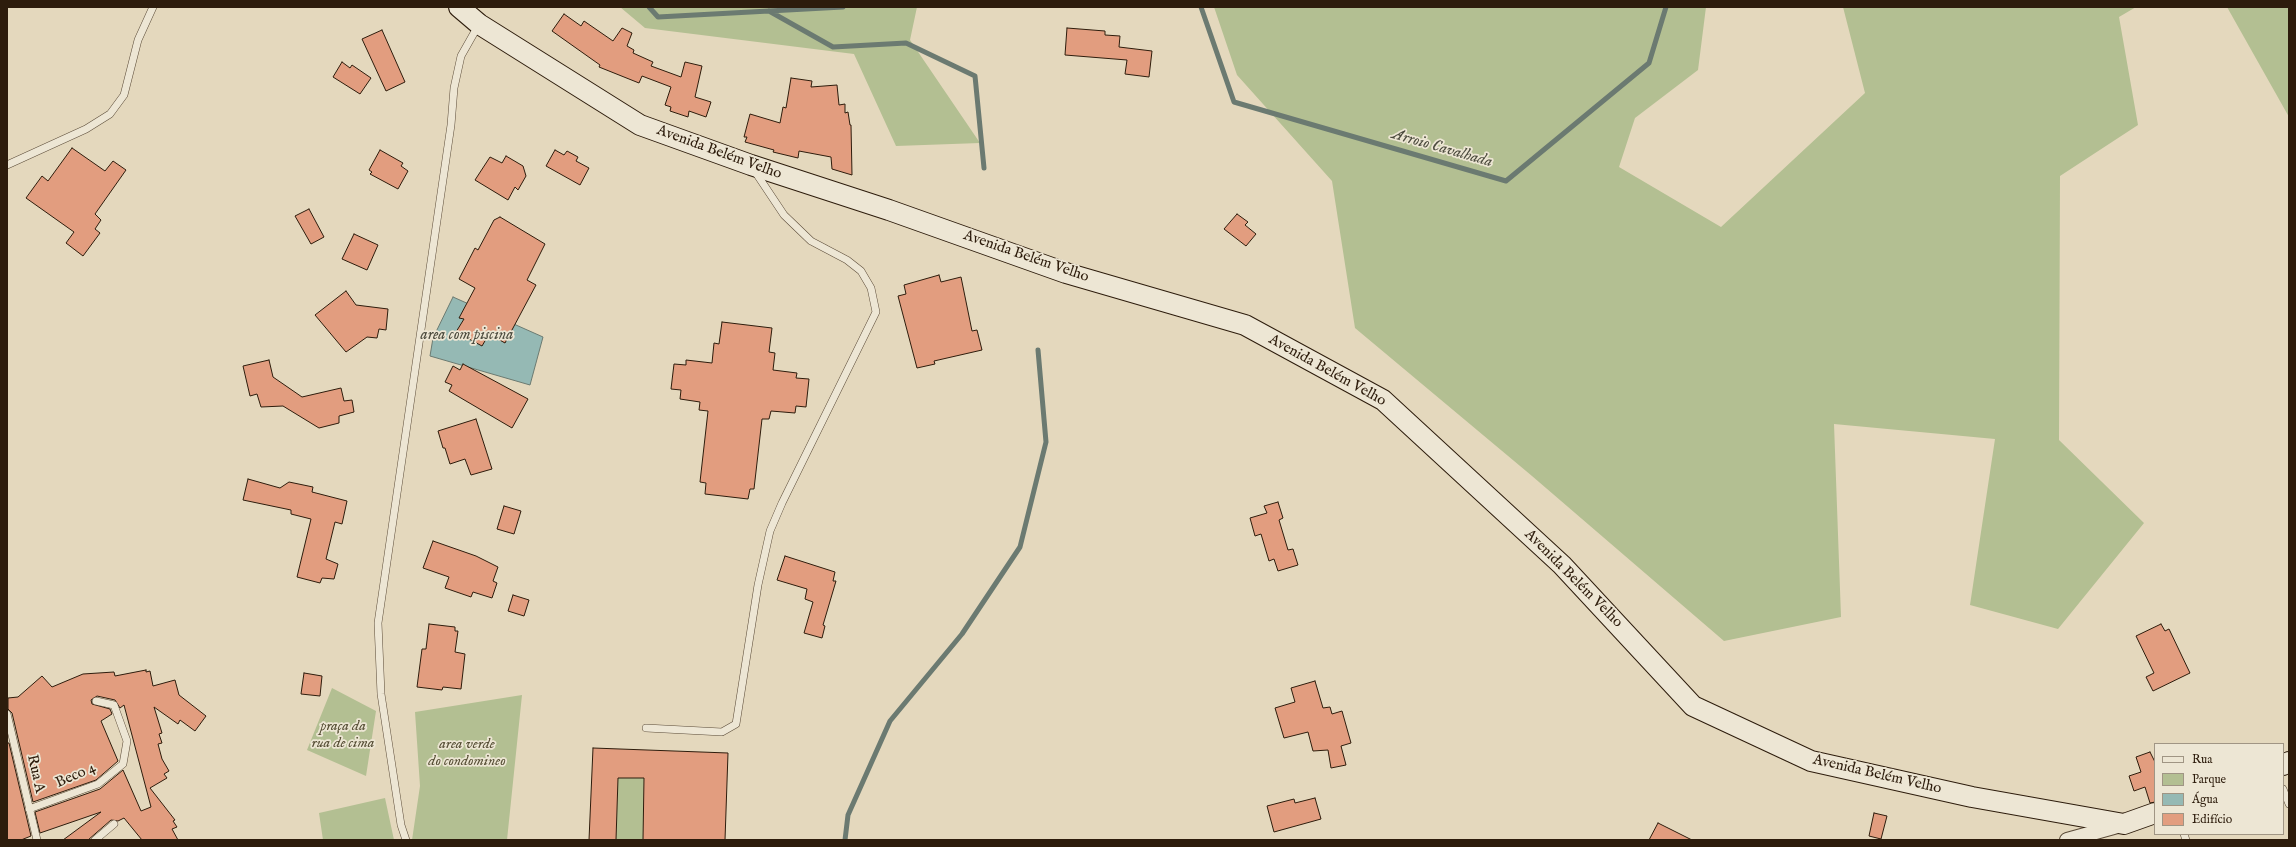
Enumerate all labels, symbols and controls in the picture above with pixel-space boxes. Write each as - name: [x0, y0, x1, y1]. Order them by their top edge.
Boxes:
- street label: Avenida Belém Velho: [654, 122, 784, 184]
- water label: Arroio Cavalhada: [1390, 126, 1494, 172]
- street label: Avenida Belém Velho: [961, 227, 1091, 287]
- water label: area com piscina: [421, 326, 513, 346]
- street label: Avenida Belém Velho: [1265, 331, 1389, 411]
- street label: Avenida Belém Velho: [1520, 526, 1626, 632]
- park label: praça da rua de cima: [312, 718, 374, 753]
- park label: area verde do condomineo: [428, 736, 506, 771]
- legend: [2154, 743, 2284, 835]
- street label: Avenida Belém Velho: [1811, 751, 1943, 799]
- text: Rua: [2192, 752, 2212, 767]
- street label: Rua A: [22, 753, 48, 795]
- street label: Beco 4: [53, 759, 99, 793]
- text: Parque: [2192, 772, 2226, 787]
- text: Água: [2192, 792, 2218, 807]
- text: Edifício: [2192, 812, 2232, 827]

